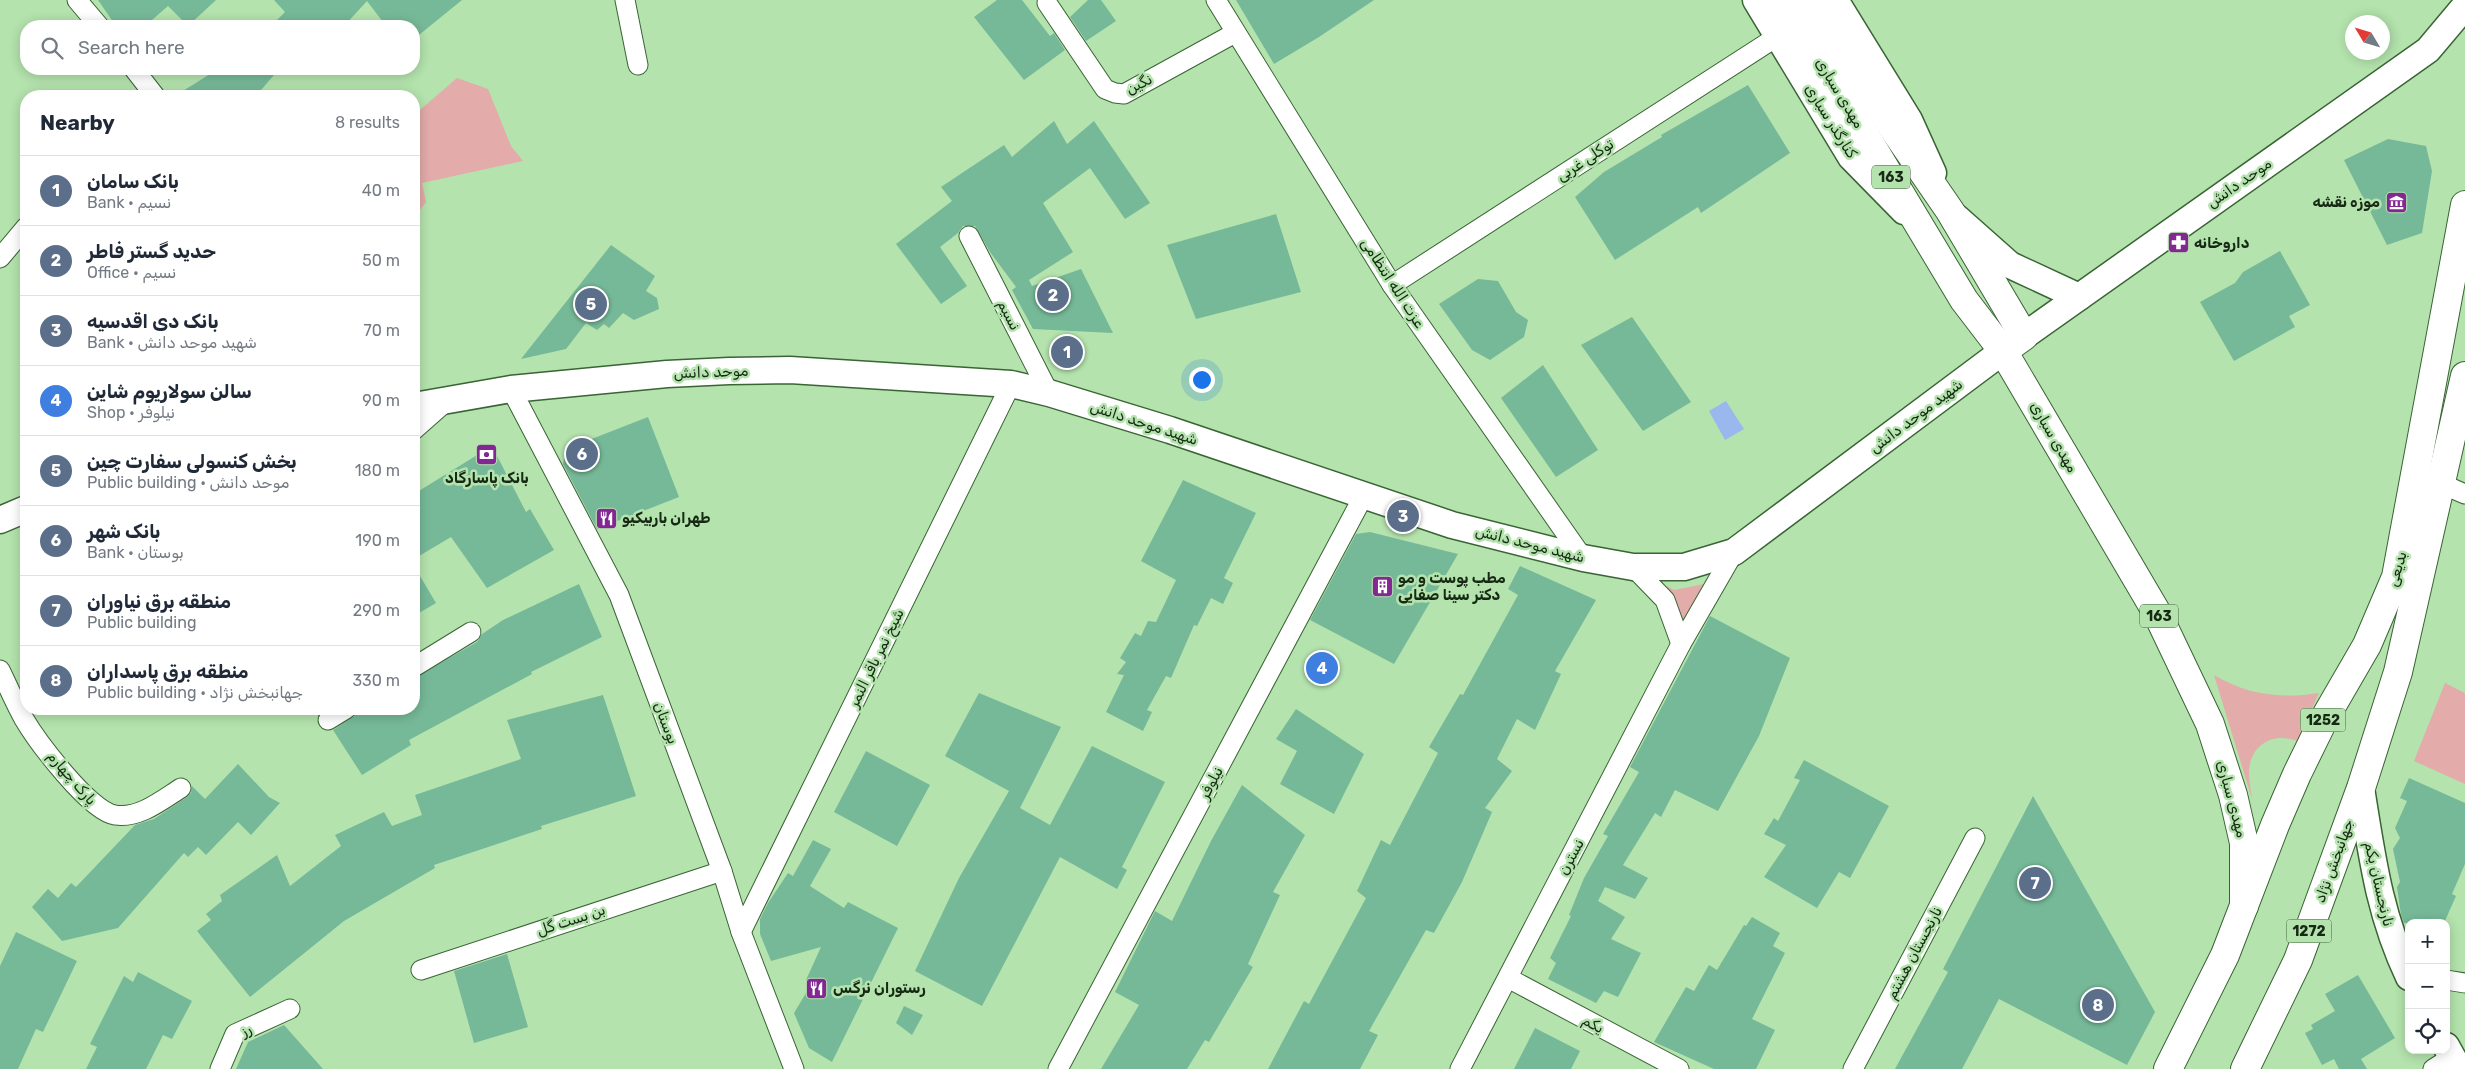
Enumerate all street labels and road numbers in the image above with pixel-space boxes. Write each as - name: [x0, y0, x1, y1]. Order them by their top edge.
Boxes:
- street label: مهدی سباری: [1812, 54, 1868, 132]
- street label: نگین: [1123, 70, 1155, 98]
- street label: کنارگذر سباری: [1801, 81, 1861, 162]
- street label: توکلی غربی: [1553, 135, 1617, 185]
- street label: موحد دانش: [2203, 154, 2275, 212]
- road number: 163: [1872, 166, 1910, 188]
- street label: عزت الله انتظامی: [1357, 235, 1429, 331]
- street label: نسیم: [993, 297, 1024, 334]
- street label: موحد دانش: [673, 362, 749, 382]
- street label: شهید موحد دانش: [1866, 375, 1966, 457]
- street label: شهید موحد دانش: [1088, 397, 1200, 449]
- street label: مهدی سباری: [2026, 398, 2082, 476]
- street label: شهید موحد دانش: [1473, 522, 1587, 566]
- street label: بدیعی: [2383, 549, 2411, 589]
- road number: 163: [2140, 604, 2178, 628]
- street label: شیخ نمر باقر النمر: [844, 606, 909, 712]
- street label: بوستان: [650, 700, 682, 746]
- road number: 1252: [2300, 708, 2346, 732]
- street label: پارک چهارم: [43, 747, 100, 809]
- street label: مهدی سباری: [2213, 758, 2251, 840]
- street label: نیلوفر: [1195, 764, 1227, 803]
- street label: جهانبخش نژاد: [2311, 817, 2357, 905]
- street label: نسترن: [1554, 836, 1588, 878]
- street label: نارنجستان یکم: [2360, 840, 2397, 928]
- street label: بن بست گل: [535, 900, 607, 940]
- street label: نارنجستان هشتم: [1882, 904, 1947, 1003]
- road number: 1272: [2286, 919, 2332, 942]
- street label: یکم: [1579, 1011, 1607, 1038]
- street label: رز: [237, 1020, 254, 1041]

